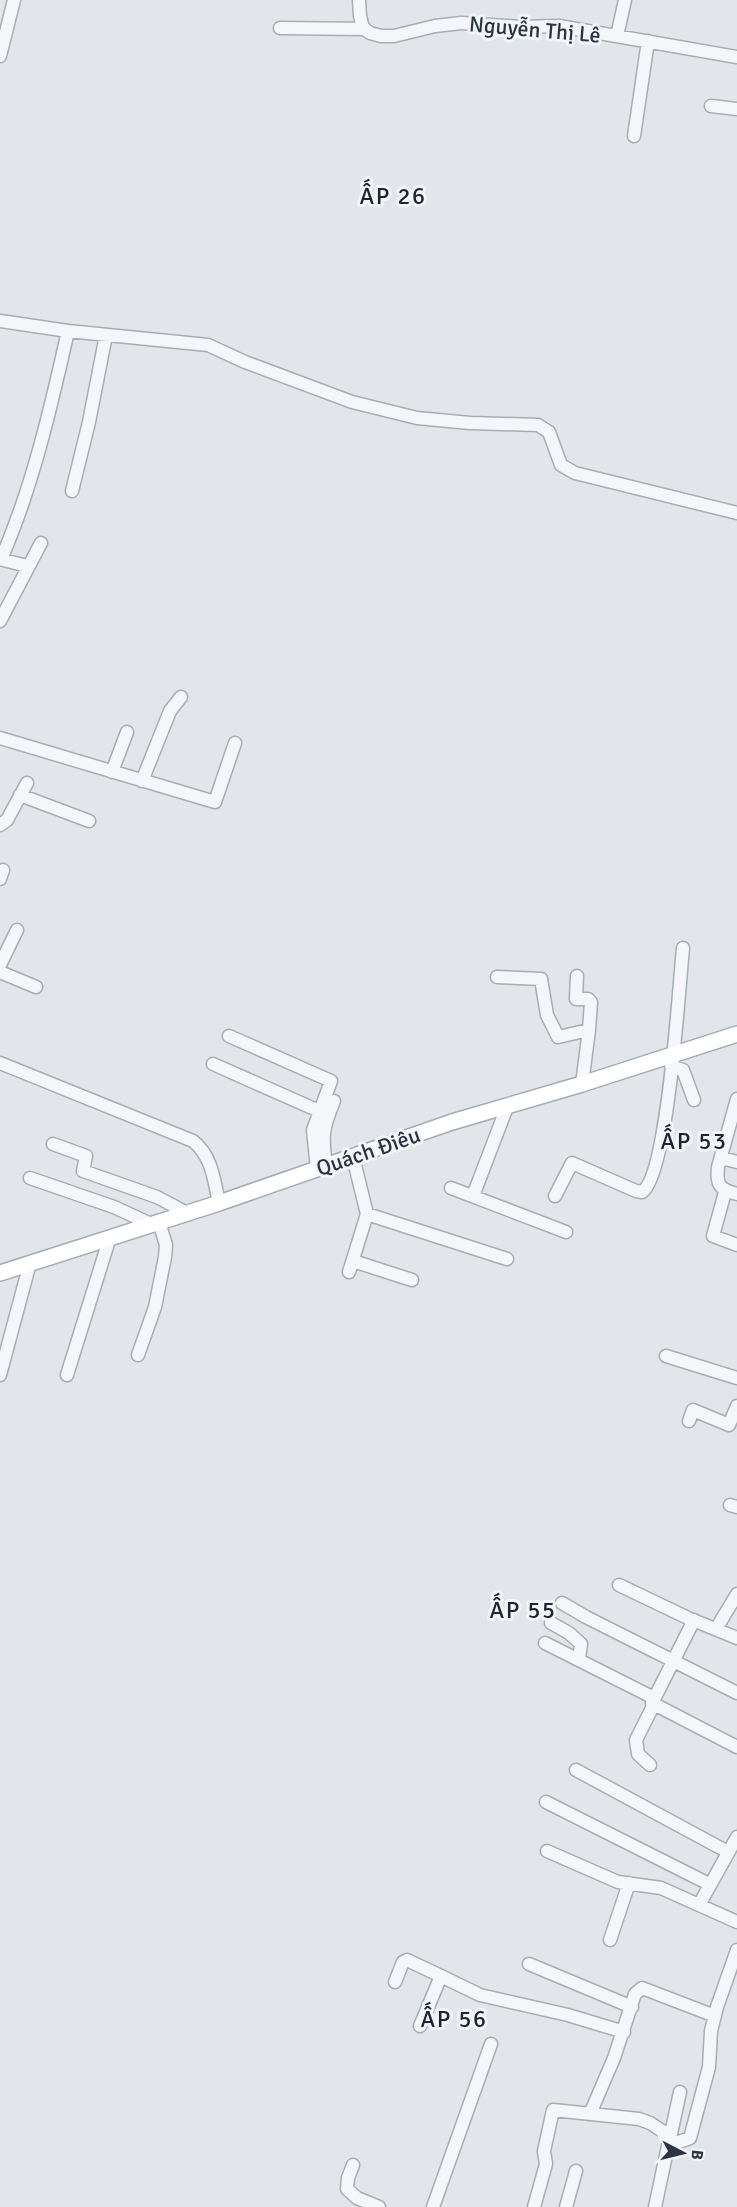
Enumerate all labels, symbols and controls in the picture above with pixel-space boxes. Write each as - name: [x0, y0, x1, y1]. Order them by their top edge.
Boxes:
- street label: Nguyễn Thị Lê: [468, 10, 602, 49]
- district label: ẤP 26: [360, 178, 427, 211]
- street label: Quách Điêu: [313, 1121, 424, 1182]
- district label: ẤP 53: [661, 1123, 728, 1156]
- district label: ẤP 55: [490, 1592, 557, 1625]
- district label: ẤP 56: [421, 2001, 488, 2034]
- north arrow: [653, 2123, 713, 2183]
- text: B: [686, 2149, 707, 2161]

